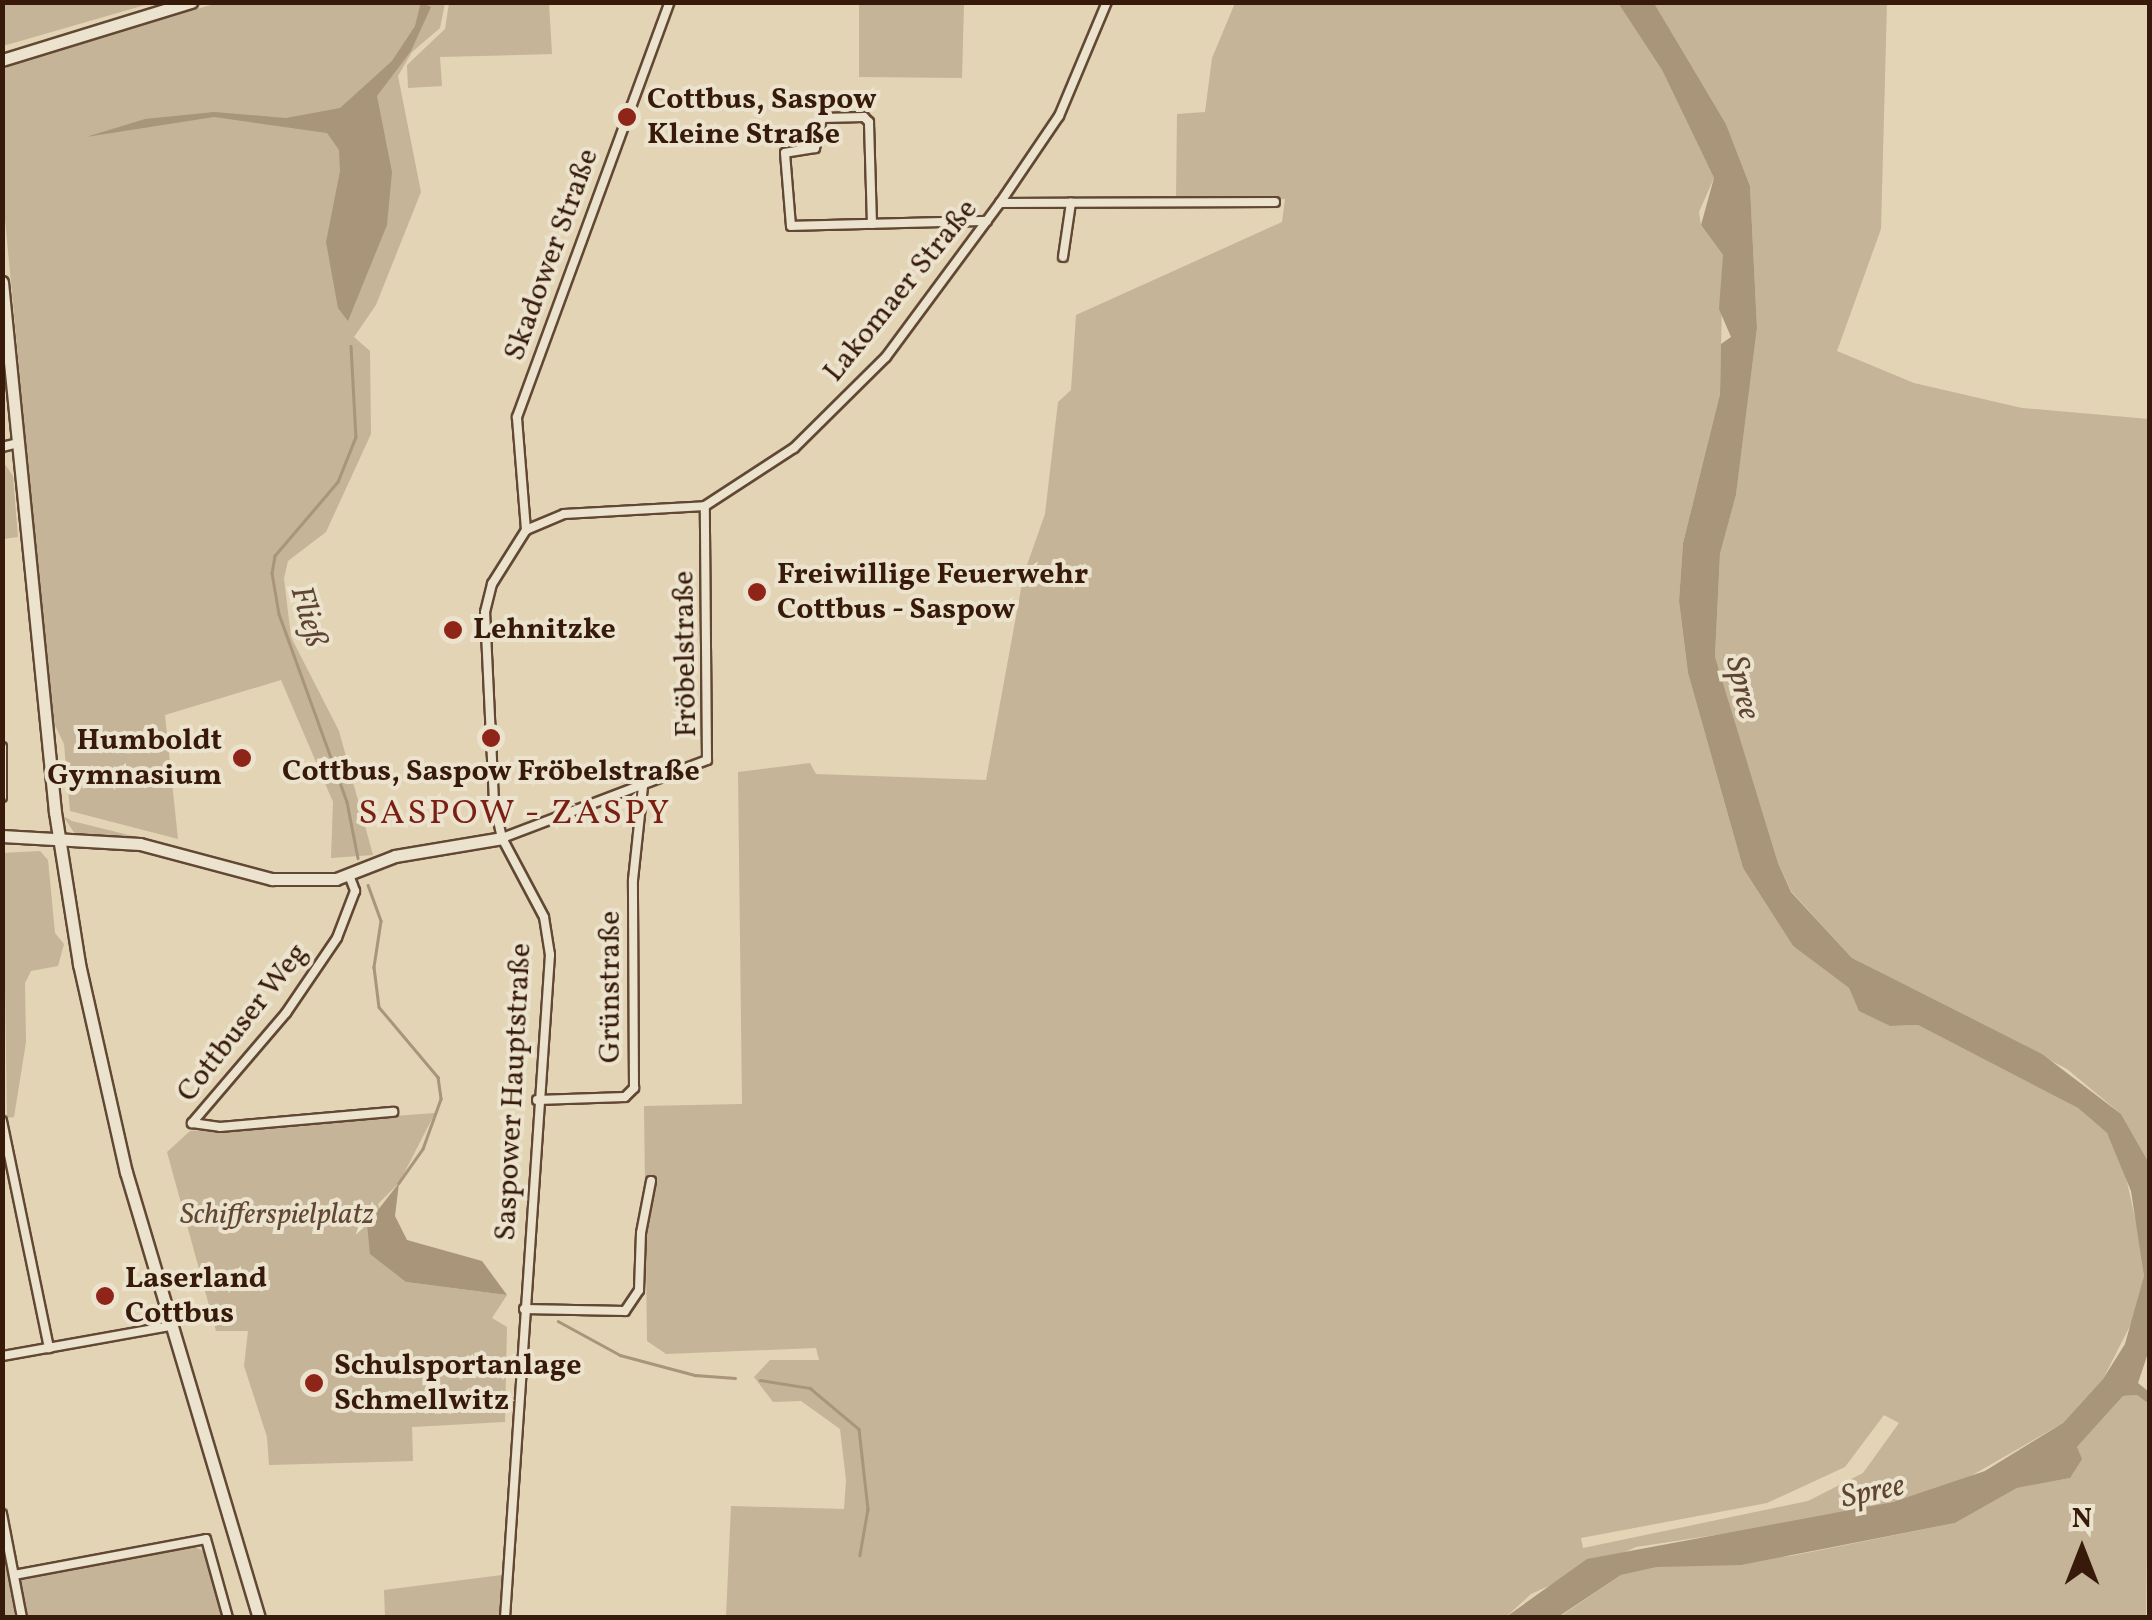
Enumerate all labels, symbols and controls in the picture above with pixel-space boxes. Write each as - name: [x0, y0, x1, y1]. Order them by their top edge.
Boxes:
- place label: Cottbus, Saspow Kleine Straße: [647, 82, 877, 152]
- marker: Cottbus, Saspow Kleine Straße: [616, 106, 638, 128]
- street label: Skadower Straße: [497, 144, 607, 366]
- street label: Lakomaer Straße: [816, 192, 986, 390]
- place label: Freiwillige Feuerwehr Cottbus - Saspow: [777, 557, 1088, 628]
- street label: Fröbelstraße: [667, 570, 705, 738]
- marker: Freiwillige Feuerwehr Cottbus - Saspow: [746, 581, 768, 603]
- water label: Fließ: [280, 582, 334, 652]
- place label: Lehnitzke: [473, 612, 616, 648]
- marker: Lehnitzke: [442, 619, 464, 641]
- water label: Spree: [1715, 652, 1767, 724]
- place label: Humboldt Gymnasium: [47, 723, 222, 794]
- marker: Cottbus, Saspow Fröbelstraße: [480, 727, 502, 749]
- marker: Humboldt Gymnasium: [231, 747, 253, 769]
- place label: Cottbus, Saspow Fröbelstraße: [282, 754, 700, 790]
- district label: SASPOW - ZASPY: [357, 793, 673, 835]
- street label: Grünstraße: [593, 911, 629, 1063]
- street label: Cottbuser Weg: [170, 936, 316, 1110]
- street label: Saspower Hauptstraße: [488, 942, 540, 1242]
- park label: Schifferspielplatz: [180, 1197, 374, 1233]
- place label: Laserland Cottbus: [125, 1261, 267, 1332]
- marker: Laserland Cottbus: [94, 1285, 116, 1307]
- place label: Schulsportanlage Schmellwitz: [334, 1348, 581, 1418]
- marker: Schulsportanlage Schmellwitz: [303, 1372, 325, 1394]
- water label: Spree: [1838, 1468, 1908, 1518]
- north arrow: [2032, 1500, 2132, 1600]
- text: N: [2072, 1500, 2092, 1539]

